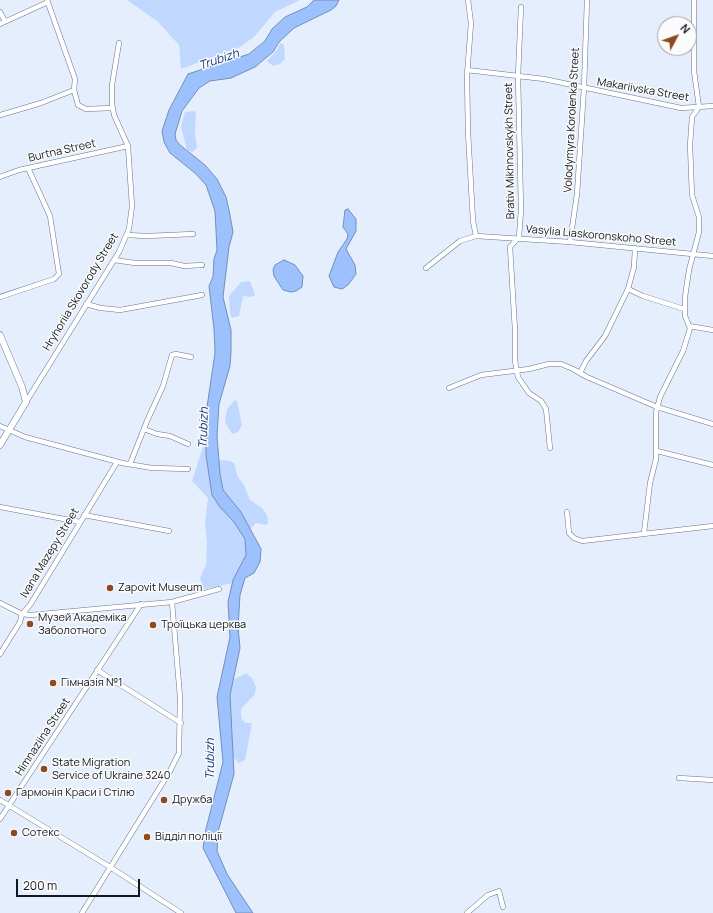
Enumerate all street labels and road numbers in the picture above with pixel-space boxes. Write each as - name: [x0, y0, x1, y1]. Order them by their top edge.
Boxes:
- street label: Volodymyra Korolenka Street: [562, 47, 582, 193]
- street label: Makariivska Street: [596, 75, 690, 105]
- street label: Brativ Mikhnovskykh Street: [502, 82, 518, 220]
- street label: Burtna Street: [27, 137, 97, 165]
- street label: Vasylia Liaskoronskoho Street: [525, 223, 677, 249]
- street label: Hryhoriia Skovorody Street: [41, 231, 121, 353]
- street label: Ivana Mazepy Street: [18, 506, 82, 600]
- street label: Himnaziina Street: [13, 696, 73, 778]

